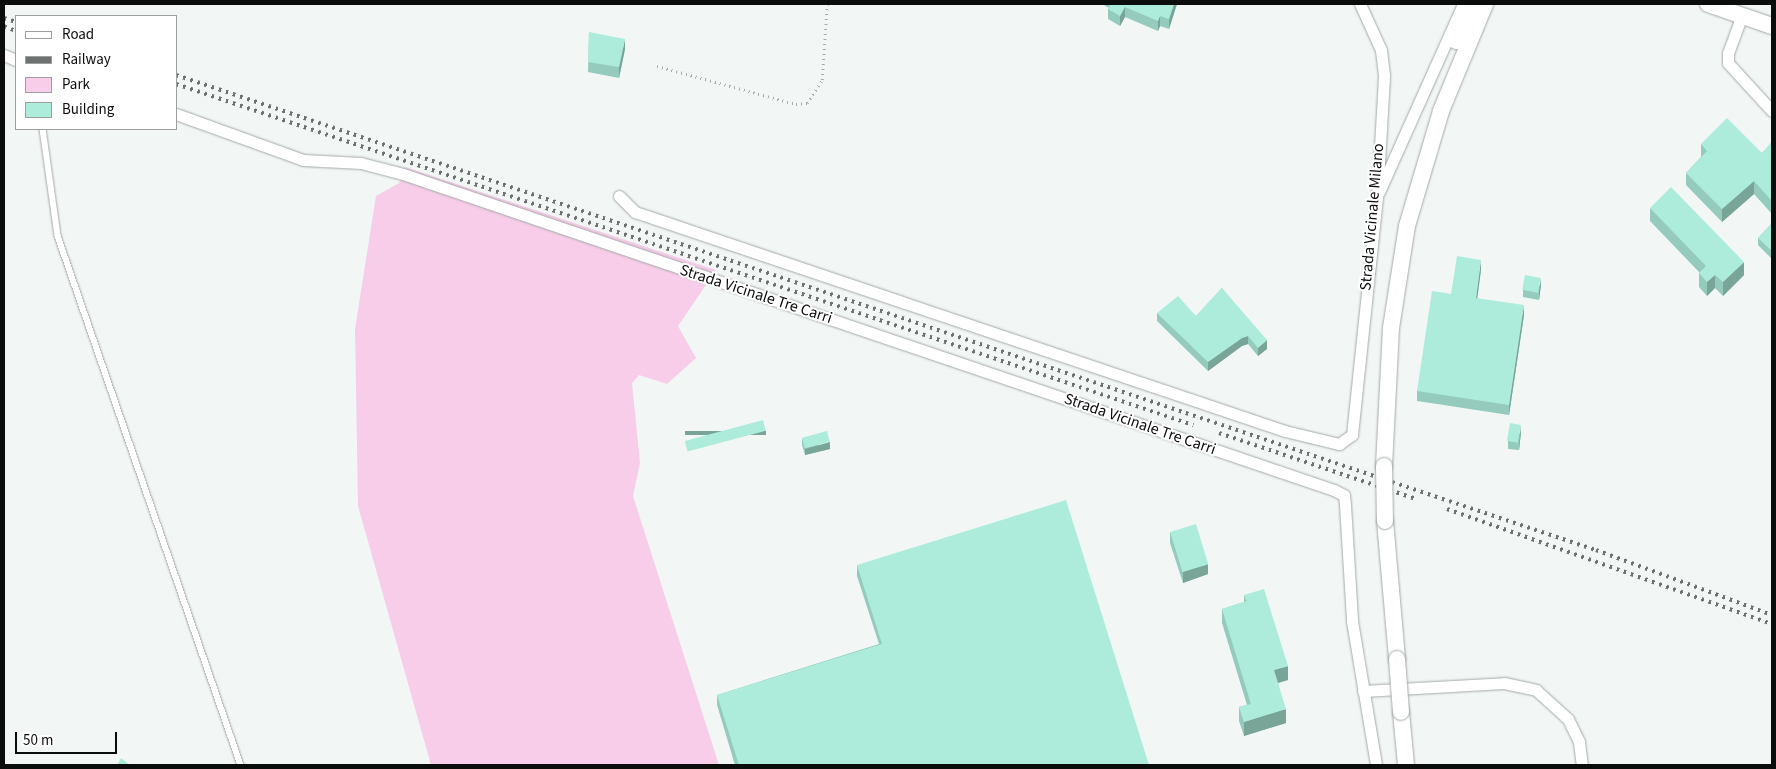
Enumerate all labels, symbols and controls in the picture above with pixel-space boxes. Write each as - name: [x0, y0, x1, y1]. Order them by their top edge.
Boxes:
- legend: [15, 15, 178, 130]
- text: Road: [62, 24, 94, 45]
- text: Railway: [62, 49, 111, 70]
- text: Park: [62, 74, 90, 95]
- text: Building: [62, 99, 114, 120]
- street label: Strada Vicinale Milano: [1356, 143, 1388, 291]
- street label: Strada Vicinale Tre Carri: [677, 260, 835, 328]
- street label: Strada Vicinale Tre Carri: [1062, 389, 1218, 459]
- scale bar: [18, 722, 120, 754]
- text: 50 m: [23, 730, 53, 751]

